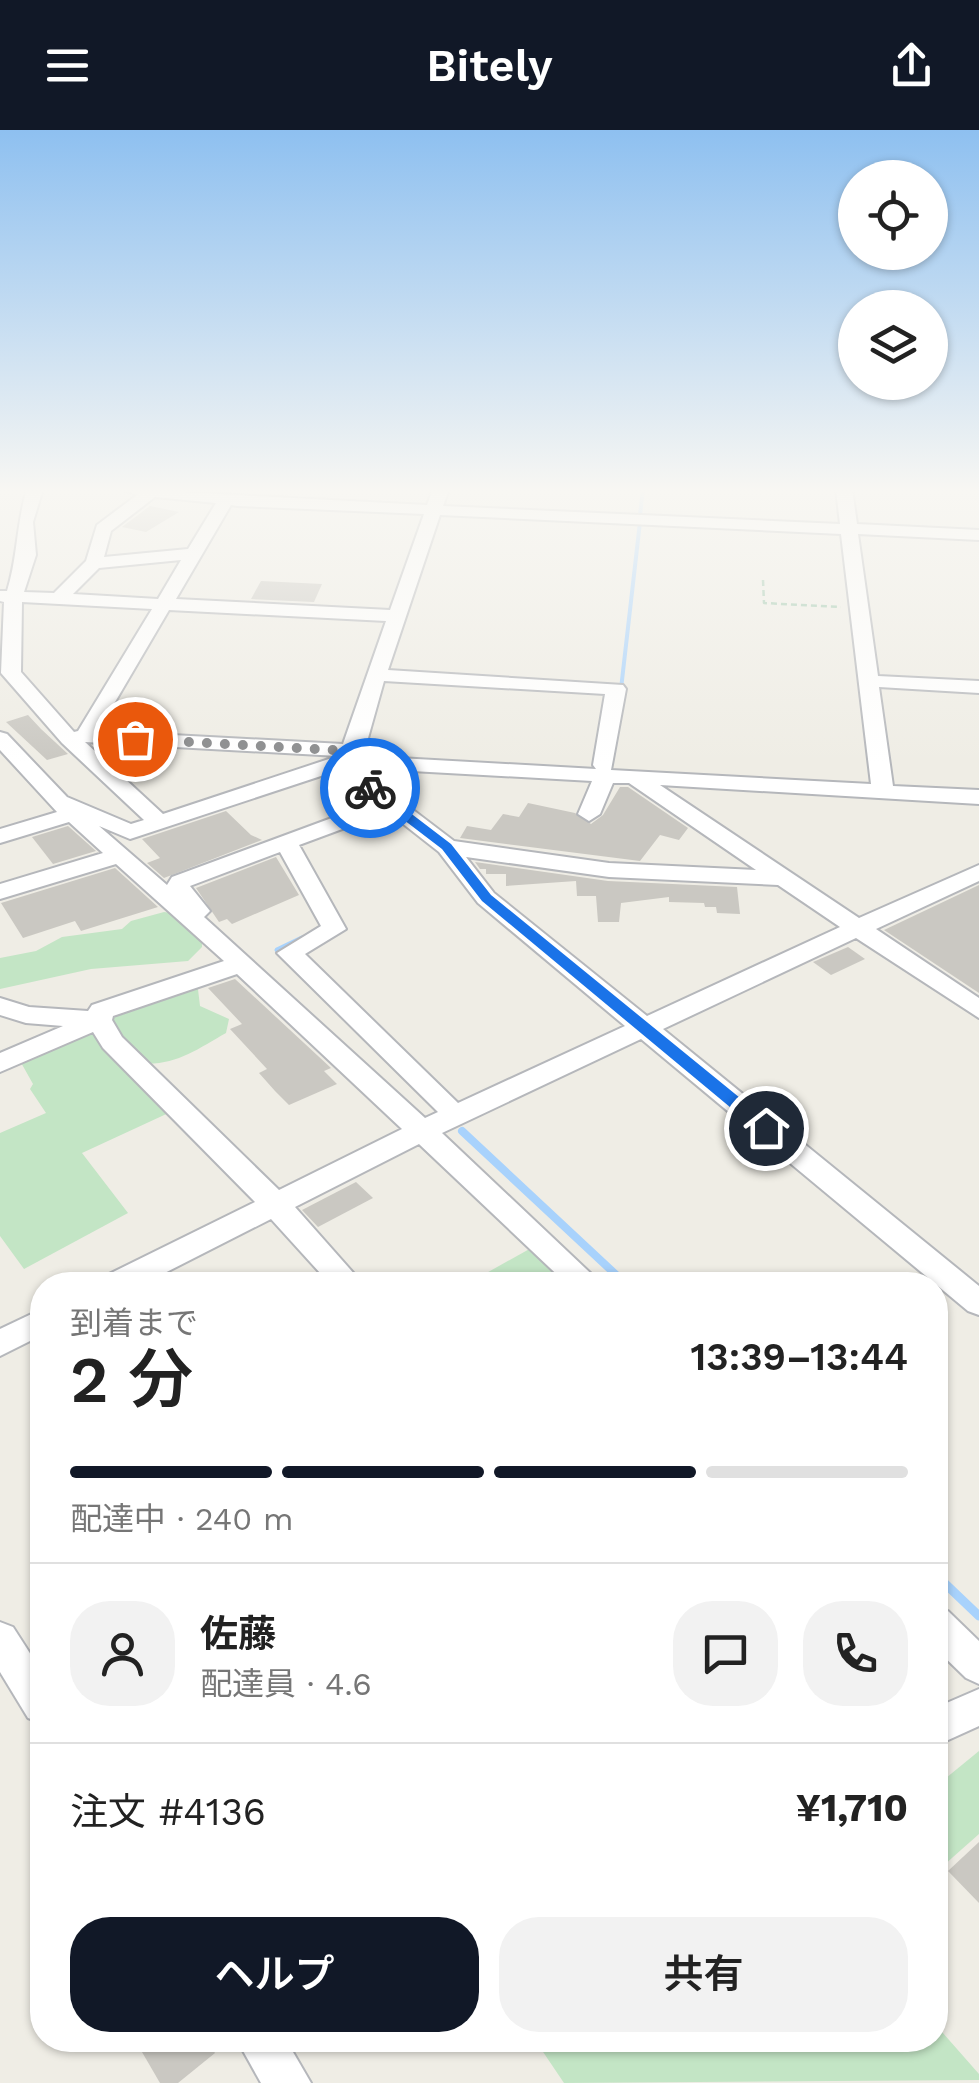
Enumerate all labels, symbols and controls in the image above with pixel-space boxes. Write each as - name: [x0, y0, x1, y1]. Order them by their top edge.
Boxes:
- icon: menu: [40, 38, 95, 93]
- icon: share: [884, 38, 939, 93]
- text: Bitely: [426, 39, 553, 92]
- map controls: [838, 160, 948, 400]
- button: locate: [838, 160, 948, 270]
- button: layers: [838, 290, 948, 400]
- pin: [93, 697, 178, 782]
- icon: bag: [108, 712, 163, 767]
- courier: [320, 738, 420, 838]
- icon: bike: [343, 761, 398, 816]
- pin: [724, 1086, 809, 1171]
- icon: home: [739, 1101, 794, 1156]
- text: 到着まで: [70, 1304, 198, 1342]
- text: 13:39–13:44: [691, 1335, 908, 1379]
- text: 2 分: [70, 1342, 193, 1418]
- text: 配達中 · 240 m: [70, 1500, 294, 1538]
- button: person: [70, 1601, 175, 1706]
- button: chat: [673, 1601, 778, 1706]
- button: phone: [803, 1601, 908, 1706]
- text: 佐藤: [200, 1612, 276, 1656]
- text: 配達員 · 4.6: [200, 1665, 372, 1703]
- text: ¥1,710: [796, 1786, 908, 1830]
- text: 注文 #4136: [70, 1790, 266, 1834]
- button: ヘルプ: [70, 1917, 479, 2032]
- button: 共有: [499, 1917, 908, 2032]

